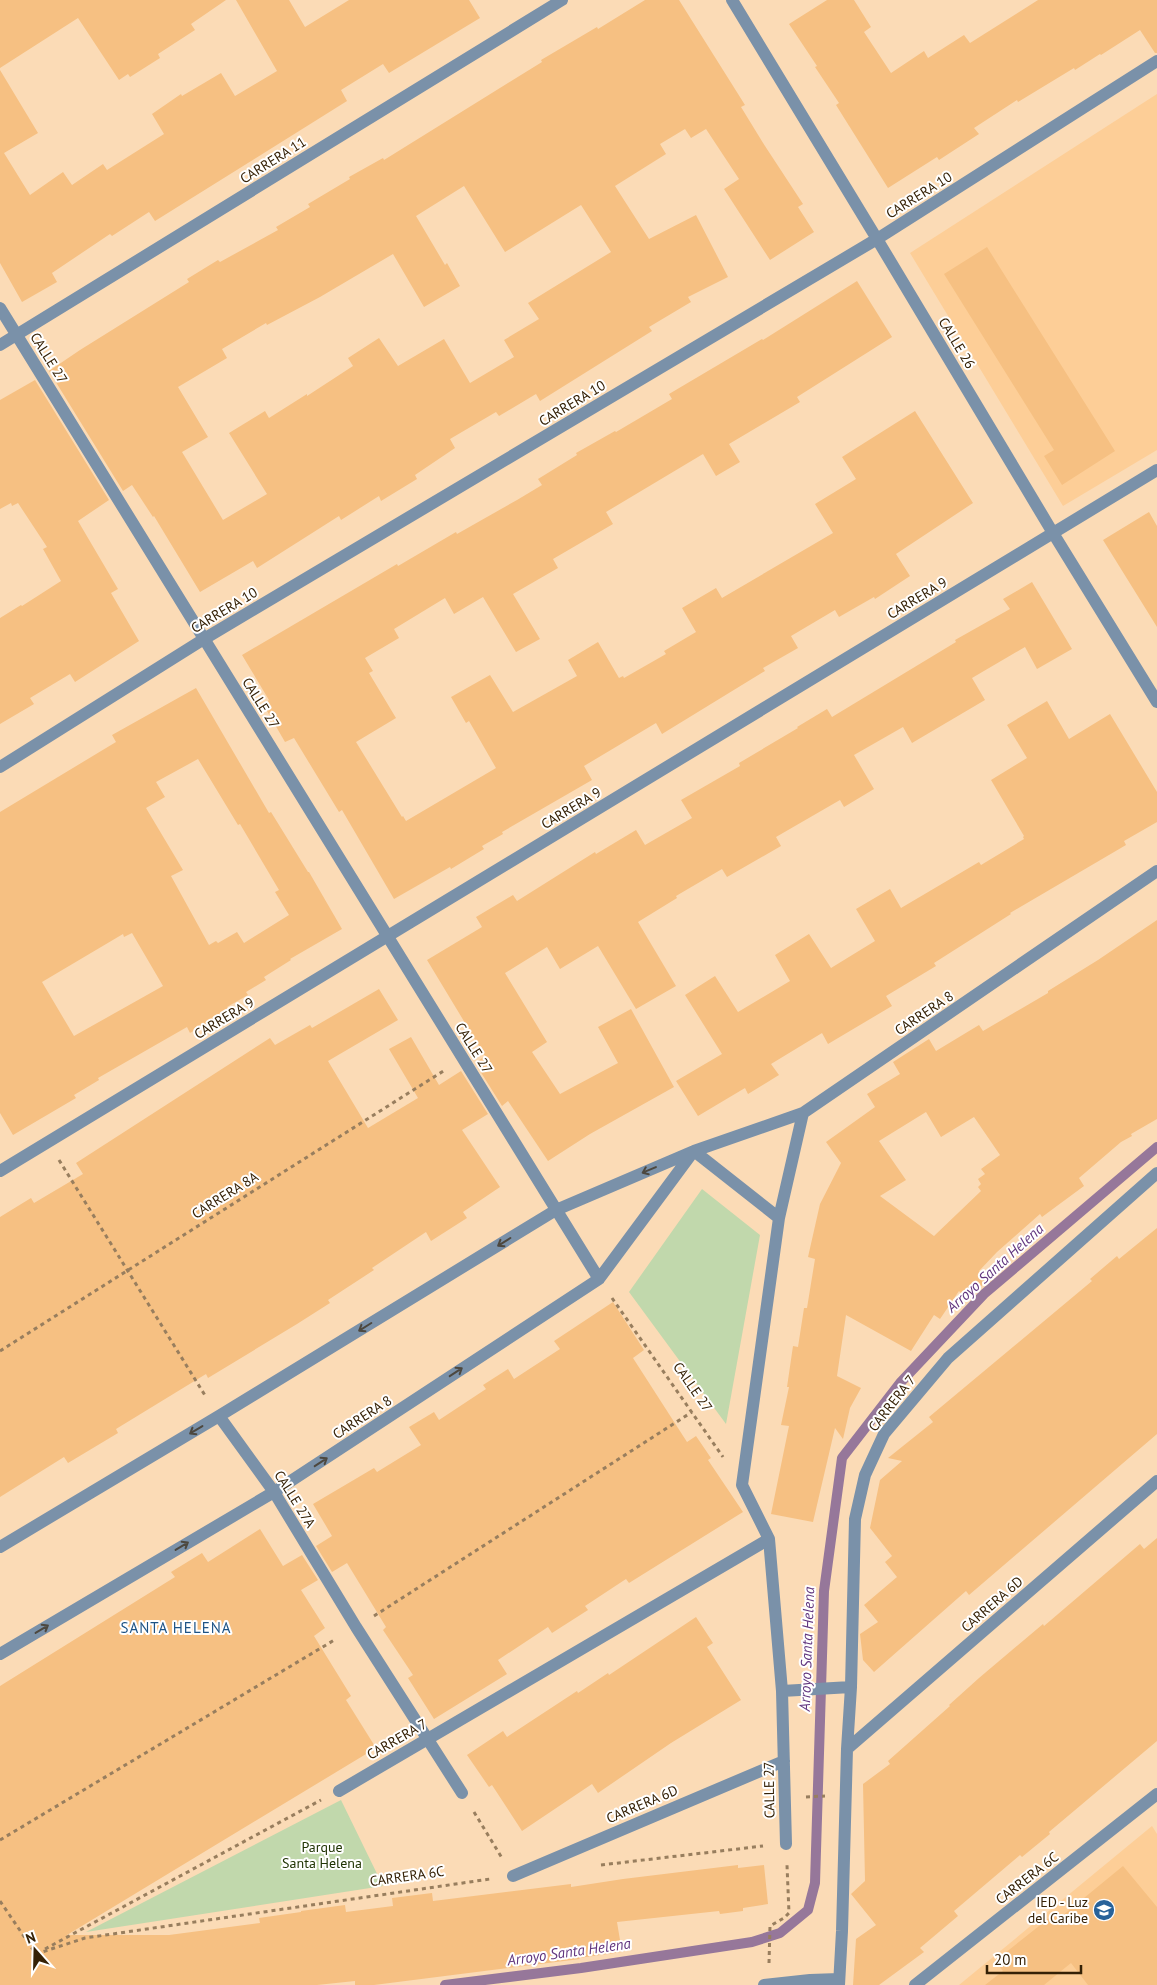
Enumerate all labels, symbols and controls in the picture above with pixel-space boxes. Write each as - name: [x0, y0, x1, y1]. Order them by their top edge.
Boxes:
- street label: CARRERA 11: [237, 133, 309, 187]
- street label: CARRERA 10: [883, 167, 956, 222]
- street label: CALLE 26: [935, 314, 979, 372]
- street label: CALLE 27: [26, 329, 72, 387]
- street label: CARRERA 10: [535, 376, 609, 430]
- street label: CARRERA 9: [884, 573, 950, 623]
- street label: CARRERA 10: [187, 583, 261, 637]
- street label: CALLE 27: [238, 674, 284, 732]
- street label: CARRERA 9: [538, 783, 604, 833]
- street label: CARRERA 8: [891, 987, 957, 1039]
- street label: CARRERA 9: [191, 993, 257, 1043]
- street label: CALLE 27: [451, 1019, 497, 1077]
- one-way arrow: [642, 1166, 657, 1176]
- street label: CARRERA 8A: [188, 1167, 262, 1223]
- water label: Arroyo Santa Helena: [941, 1218, 1048, 1317]
- one-way arrow: [497, 1237, 511, 1247]
- one-way arrow: [358, 1321, 372, 1332]
- street label: CALLE 27: [669, 1359, 717, 1415]
- one-way arrow: [449, 1367, 463, 1377]
- street label: CARRERA 7: [864, 1371, 920, 1435]
- street label: CARRERA 8: [329, 1391, 395, 1443]
- one-way arrow: [190, 1425, 204, 1435]
- one-way arrow: [313, 1456, 327, 1466]
- street label: CALLE 27A: [270, 1467, 320, 1532]
- one-way arrow: [174, 1541, 189, 1551]
- street label: CARRERA 6D: [957, 1572, 1027, 1636]
- water label: Arroyo Santa Helena: [795, 1586, 818, 1713]
- district label: SANTA HELENA: [120, 1618, 232, 1637]
- one-way arrow: [34, 1624, 49, 1633]
- street label: CARRERA 7: [364, 1714, 430, 1764]
- street label: CALLE 27: [760, 1761, 778, 1819]
- street label: CARRERA 6D: [603, 1781, 681, 1827]
- park label: Parque Santa Helena: [282, 1838, 362, 1872]
- street label: CARRERA 6C: [992, 1848, 1062, 1908]
- street label: CARRERA 6C: [369, 1862, 445, 1890]
- place label: IED - Luz del Caribe: [1028, 1893, 1088, 1927]
- school or university icon: IED - Luz del Caribe: [1092, 1898, 1116, 1922]
- north arrow: [10, 1925, 60, 1975]
- text: N: [23, 1928, 38, 1948]
- water label: Arroyo Santa Helena: [505, 1933, 633, 1970]
- scale bar: [987, 1942, 1081, 1974]
- text: 20 m: [994, 1950, 1027, 1969]

